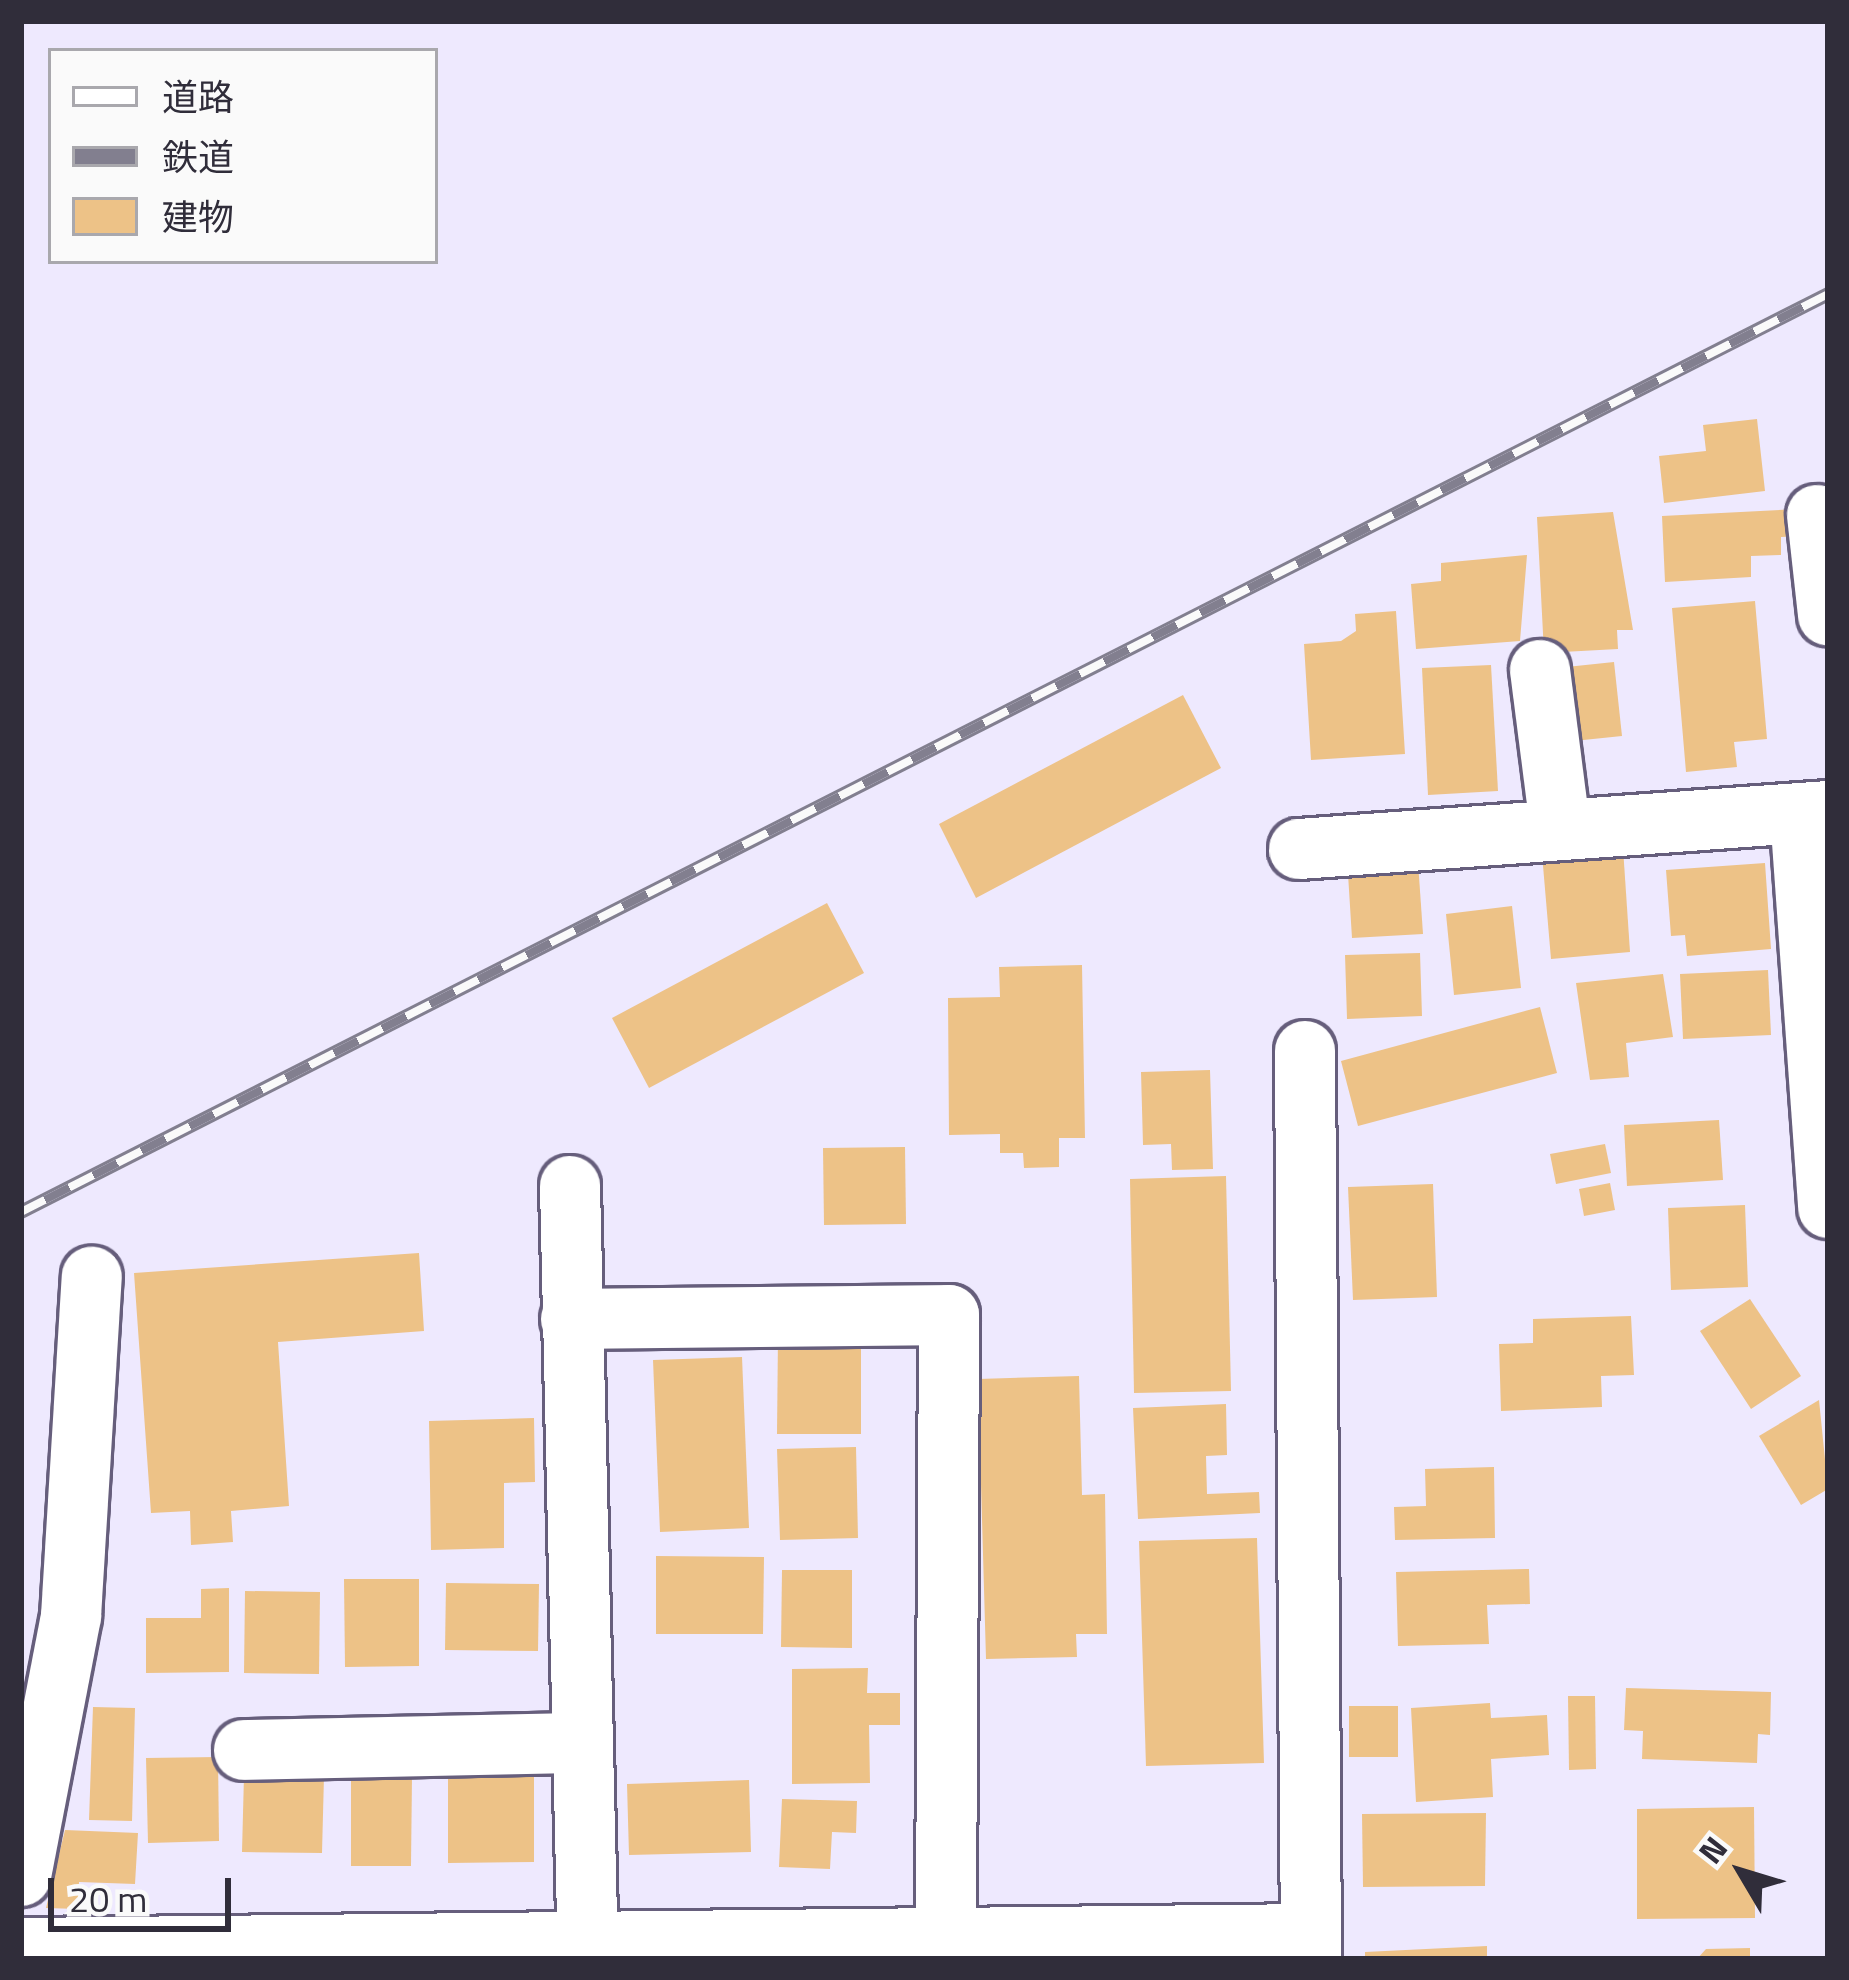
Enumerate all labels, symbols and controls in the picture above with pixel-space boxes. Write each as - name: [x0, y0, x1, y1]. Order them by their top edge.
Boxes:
- legend: [48, 48, 438, 264]
- text: 道路: [162, 69, 234, 124]
- text: 鉄道: [162, 129, 234, 184]
- text: 建物: [162, 189, 234, 244]
- north arrow: [1681, 1812, 1801, 1932]
- text: N: [1686, 1825, 1739, 1874]
- scale bar: [54, 1854, 237, 1928]
- text: 20 m: [69, 1871, 147, 1926]

